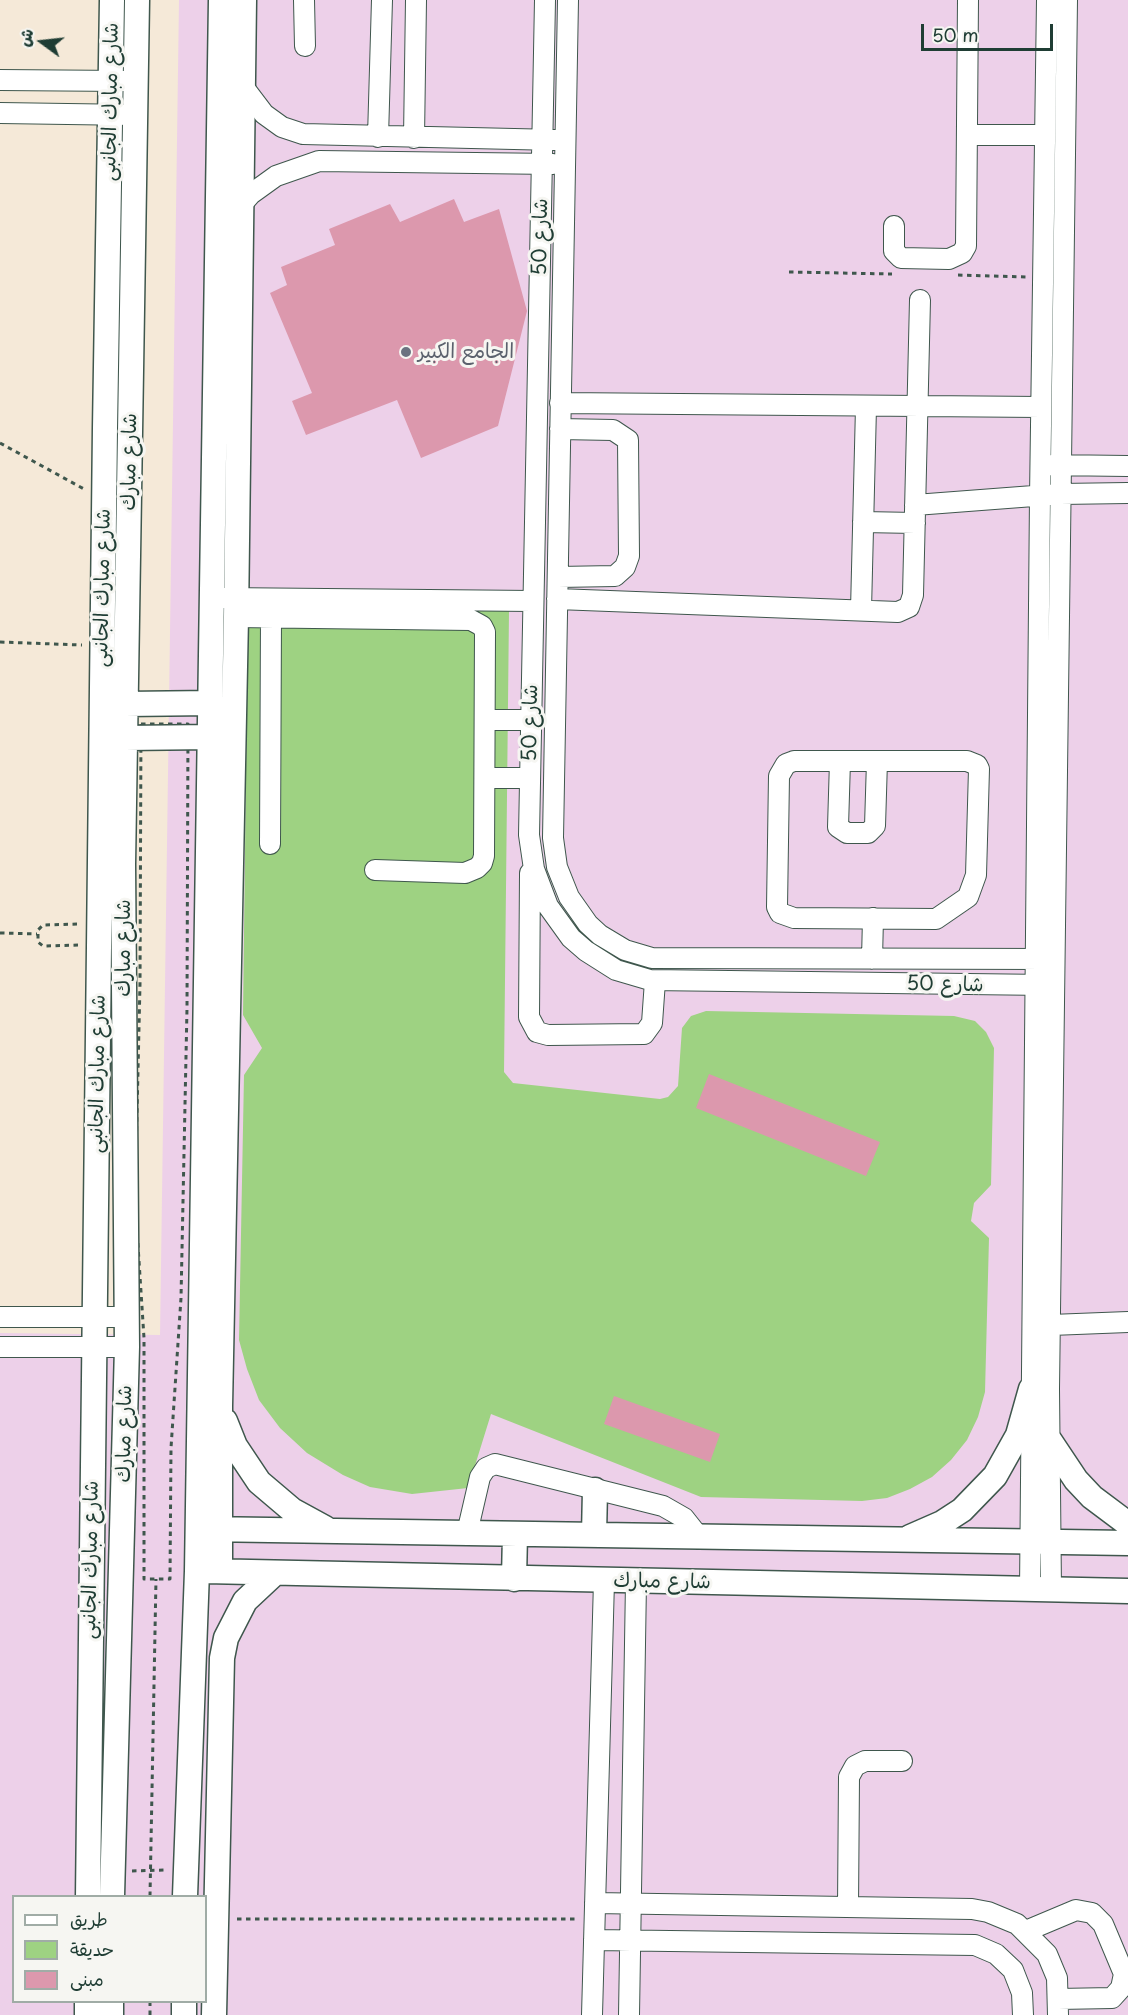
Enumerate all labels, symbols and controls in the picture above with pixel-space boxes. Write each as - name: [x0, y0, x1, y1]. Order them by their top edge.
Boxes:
- north arrow: [12, 12, 72, 72]
- scale bar: [924, 12, 1056, 50]
- text: 50 m: [932, 21, 979, 48]
- street label: شارع مبارك الجانبى: [98, 22, 124, 182]
- text: ش: [11, 26, 38, 49]
- street label: شارع 50: [528, 198, 554, 276]
- place label: الجامع الكبير: [418, 340, 514, 364]
- marker: الجامع الكبير: [399, 345, 413, 359]
- street label: شارع مبارك: [117, 413, 143, 511]
- street label: شارع مبارك الجانبى: [90, 508, 116, 668]
- street label: شارع 50: [518, 684, 544, 762]
- street label: شارع مبارك: [112, 899, 136, 997]
- street label: شارع 50: [906, 972, 984, 998]
- street label: شارع مبارك الجانبى: [85, 994, 111, 1154]
- street label: شارع مبارك: [112, 1385, 138, 1483]
- street label: شارع مبارك الجانبى: [78, 1480, 104, 1640]
- street label: شارع مبارك: [613, 1569, 711, 1595]
- legend: [12, 1895, 207, 2003]
- text: طريق: [70, 1905, 108, 1932]
- text: حديقة: [70, 1935, 114, 1962]
- text: مبنى: [70, 1965, 104, 1992]

